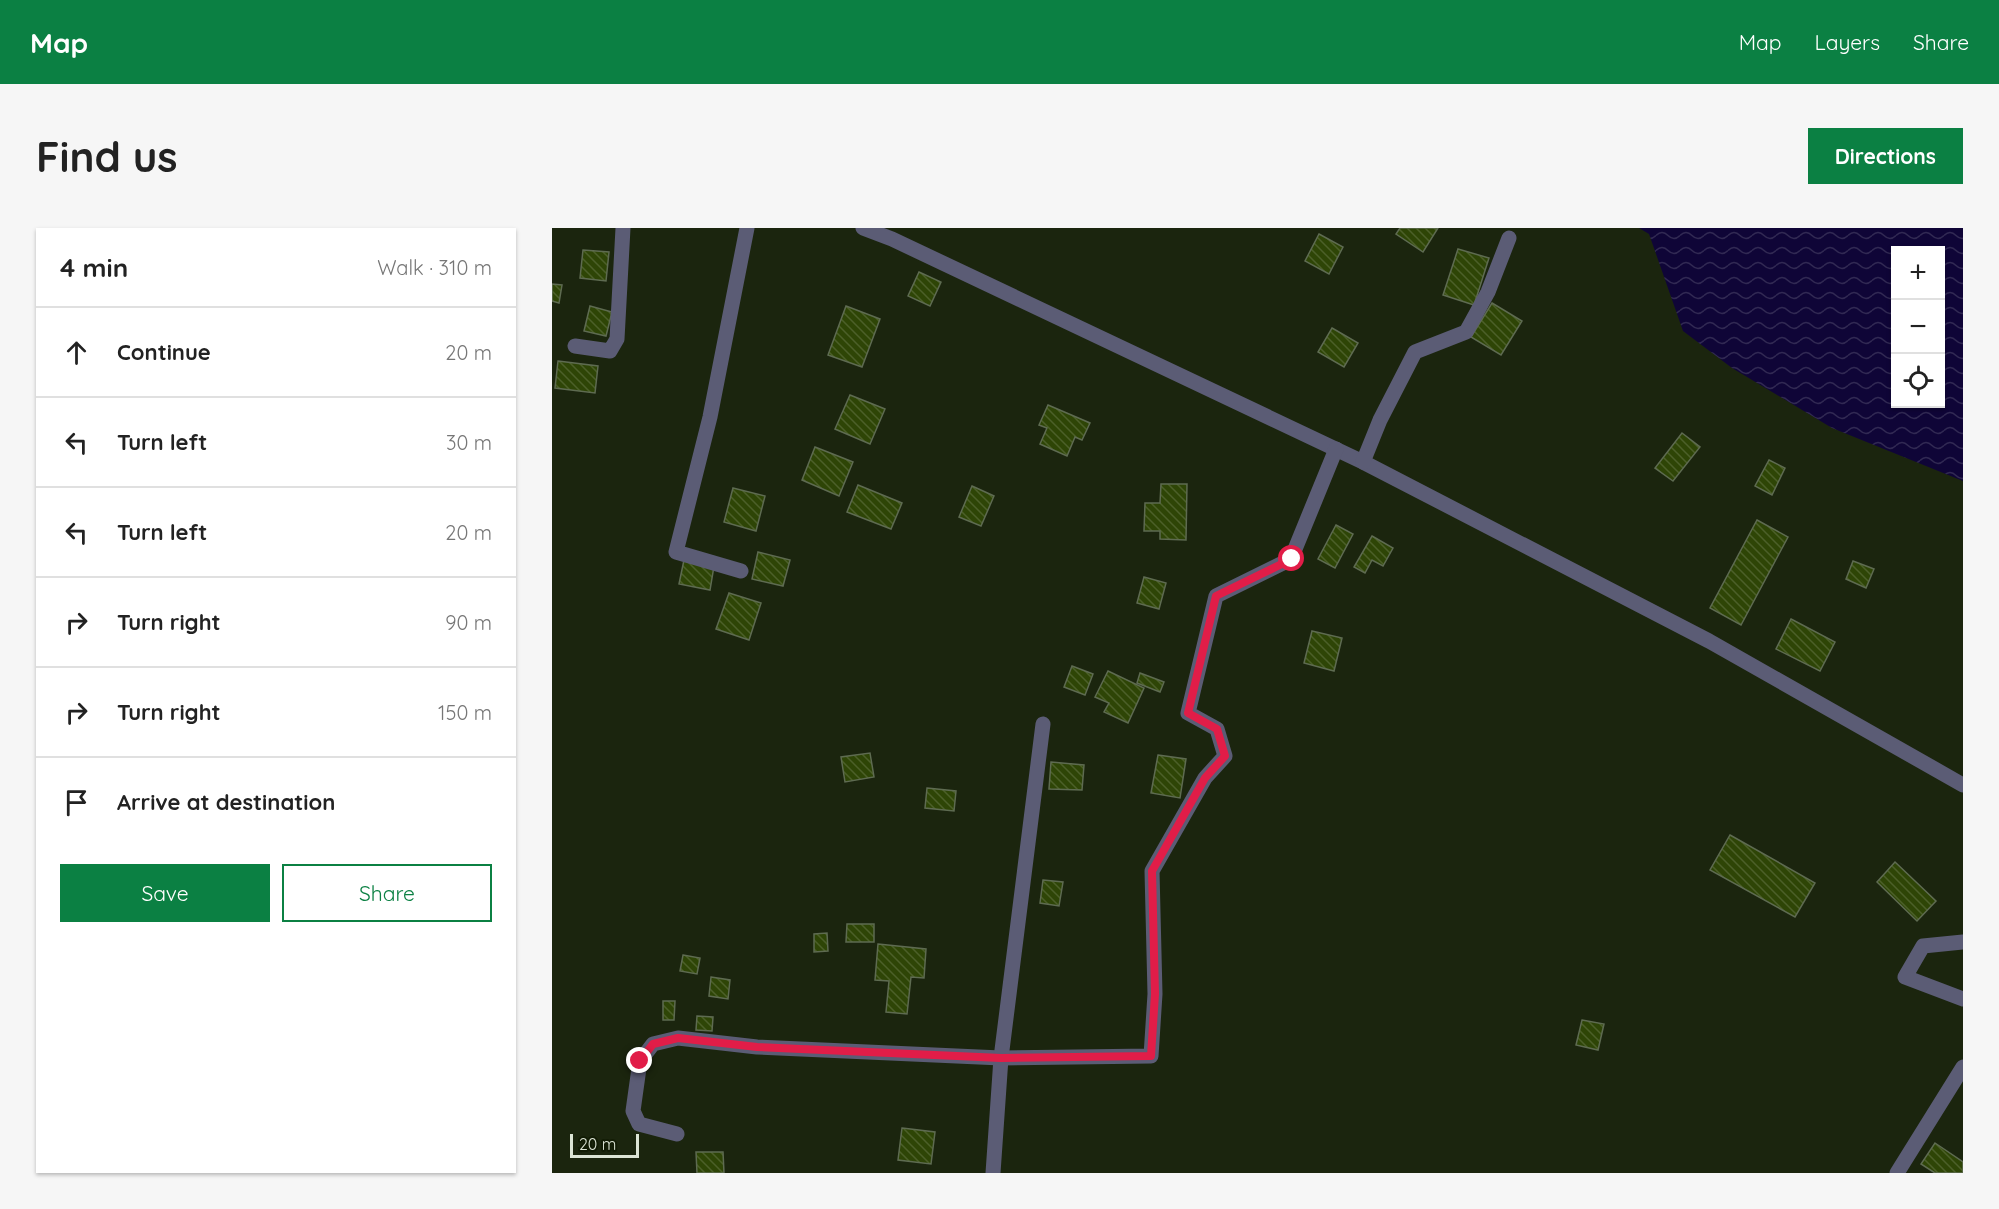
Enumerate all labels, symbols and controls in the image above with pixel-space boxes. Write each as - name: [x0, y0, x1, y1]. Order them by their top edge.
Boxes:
- text: Map: [30, 25, 88, 60]
- text: Map: [1739, 29, 1782, 55]
- text: Layers: [1815, 29, 1880, 55]
- text: Share: [1913, 29, 1969, 55]
- button: Directions: [1808, 128, 1963, 184]
- text: Find us: [36, 130, 178, 183]
- map controls: [1891, 246, 1945, 408]
- button: +: [1891, 246, 1945, 300]
- text: 4 min: [60, 251, 128, 284]
- text: Walk · 310 m: [377, 255, 492, 280]
- button: −: [1891, 300, 1945, 354]
- icon: ahead: [60, 336, 93, 369]
- text: Continue: [117, 338, 211, 366]
- text: 20 m: [445, 340, 492, 365]
- button: locate: [1891, 354, 1945, 408]
- icon: left: [60, 426, 93, 459]
- text: Turn left: [117, 428, 207, 456]
- text: 30 m: [446, 430, 492, 455]
- icon: left: [60, 516, 93, 549]
- text: Turn left: [117, 518, 207, 546]
- text: 20 m: [445, 520, 492, 545]
- route start: [1278, 545, 1304, 571]
- icon: right: [60, 606, 93, 639]
- text: Turn right: [117, 608, 221, 636]
- text: 90 m: [445, 610, 492, 635]
- icon: right: [60, 696, 93, 729]
- text: Turn right: [117, 698, 221, 726]
- text: 150 m: [438, 700, 492, 725]
- icon: arrive: [60, 786, 93, 819]
- text: Arrive at destination: [117, 788, 335, 816]
- button: Save: [60, 864, 270, 922]
- button: Share: [282, 864, 492, 922]
- route end: [626, 1047, 652, 1073]
- scale bar: [570, 1131, 639, 1158]
- text: 20 m: [579, 1134, 616, 1154]

